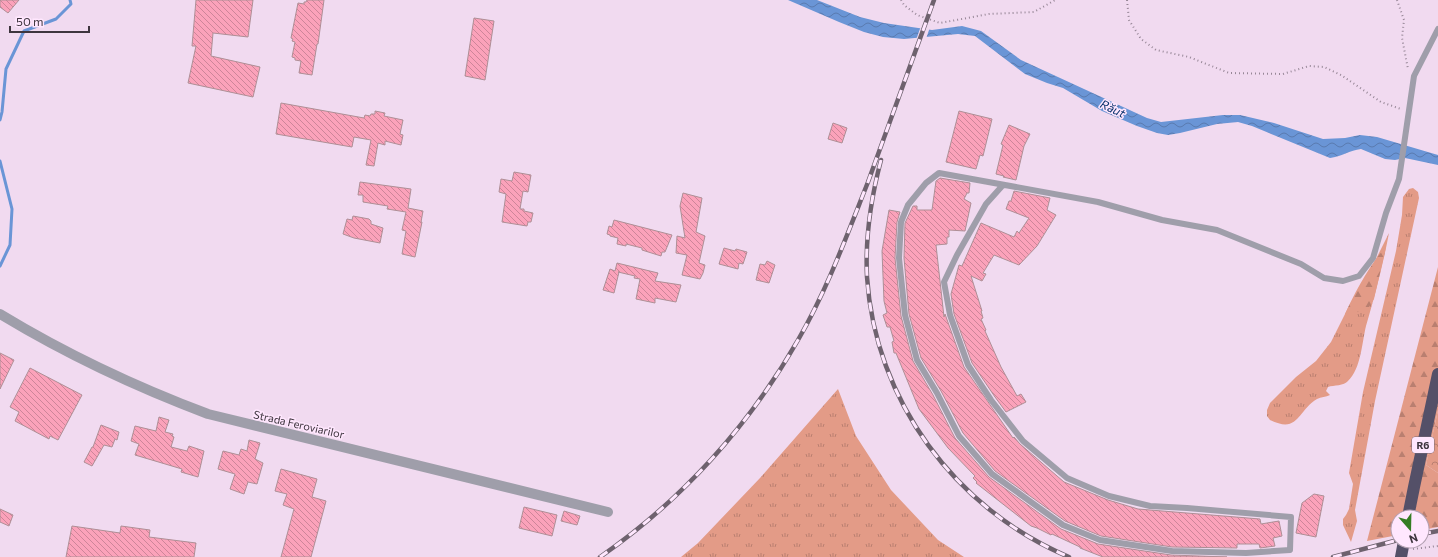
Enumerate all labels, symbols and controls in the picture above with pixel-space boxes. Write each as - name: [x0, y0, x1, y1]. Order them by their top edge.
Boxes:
- scale bar: [10, 8, 89, 34]
- text: 50 m: [16, 14, 44, 28]
- water label: Răut: [1098, 96, 1129, 120]
- street label: Strada Feroviarilor: [252, 407, 346, 441]
- road number: R6: [1412, 437, 1434, 453]
- north arrow: [1390, 509, 1430, 549]
- text: N: [1407, 531, 1420, 546]

